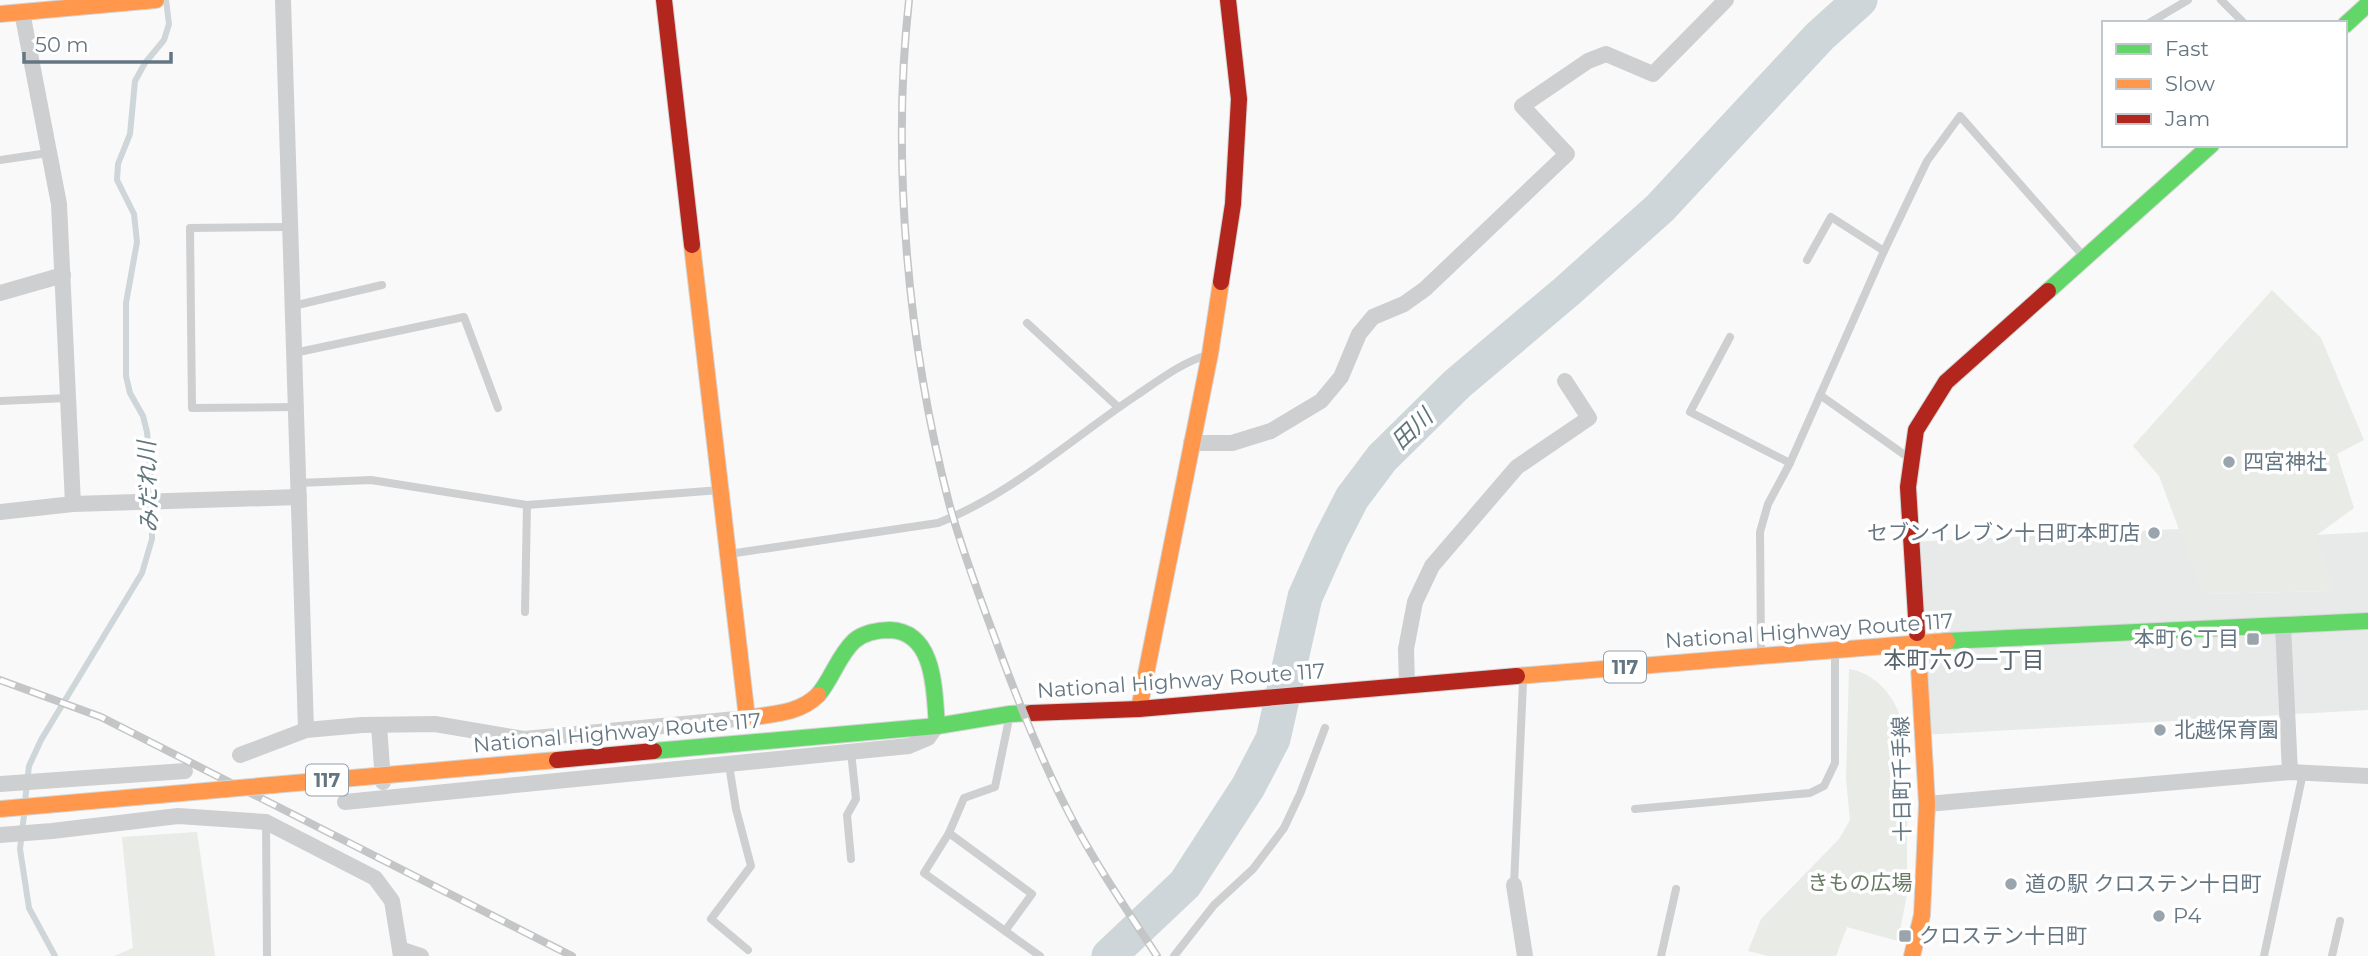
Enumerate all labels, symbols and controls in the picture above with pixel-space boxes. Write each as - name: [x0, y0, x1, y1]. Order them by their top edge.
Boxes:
- scale bar: [24, 21, 172, 65]
- legend: [2102, 21, 2347, 147]
- text: 50 m: [35, 32, 89, 57]
- text: Fast: [2165, 36, 2209, 61]
- text: Slow: [2165, 71, 2215, 96]
- text: Jam: [2164, 106, 2210, 131]
- water label: 田川: [1386, 401, 1440, 455]
- water label: みだれ川: [132, 438, 164, 533]
- place label: 四宮神社: [2243, 449, 2327, 474]
- marker: 四宮神社: [2221, 454, 2237, 470]
- place label: セブンイレブン十日町本町店: [1867, 520, 2140, 545]
- marker: セブンイレブン十日町本町店: [2146, 525, 2162, 541]
- street label: National Highway Route 117: [1664, 608, 1954, 653]
- place label: 本町６丁目: [2134, 626, 2239, 651]
- marker: 本町６丁目: [2245, 631, 2261, 647]
- district label: 本町六の一丁目: [1884, 646, 2045, 674]
- road number: 117: [1604, 652, 1646, 682]
- street label: National Highway Route 117: [1036, 658, 1326, 703]
- street label: National Highway Route 117: [472, 707, 762, 758]
- street label: 十日町千手線: [1888, 716, 1915, 842]
- place label: 北越保育園: [2174, 717, 2279, 742]
- marker: 北越保育園: [2152, 722, 2168, 738]
- road number: 117: [306, 764, 348, 796]
- park label: きもの広場: [1808, 870, 1913, 895]
- place label: 道の駅 クロステン十日町: [2025, 871, 2262, 896]
- marker: 道の駅 クロステン十日町: [2003, 876, 2019, 892]
- place label: P4: [2173, 903, 2201, 928]
- marker: P4: [2151, 908, 2167, 924]
- place label: クロステン十日町: [1919, 923, 2087, 948]
- marker: クロステン十日町: [1897, 928, 1913, 944]

